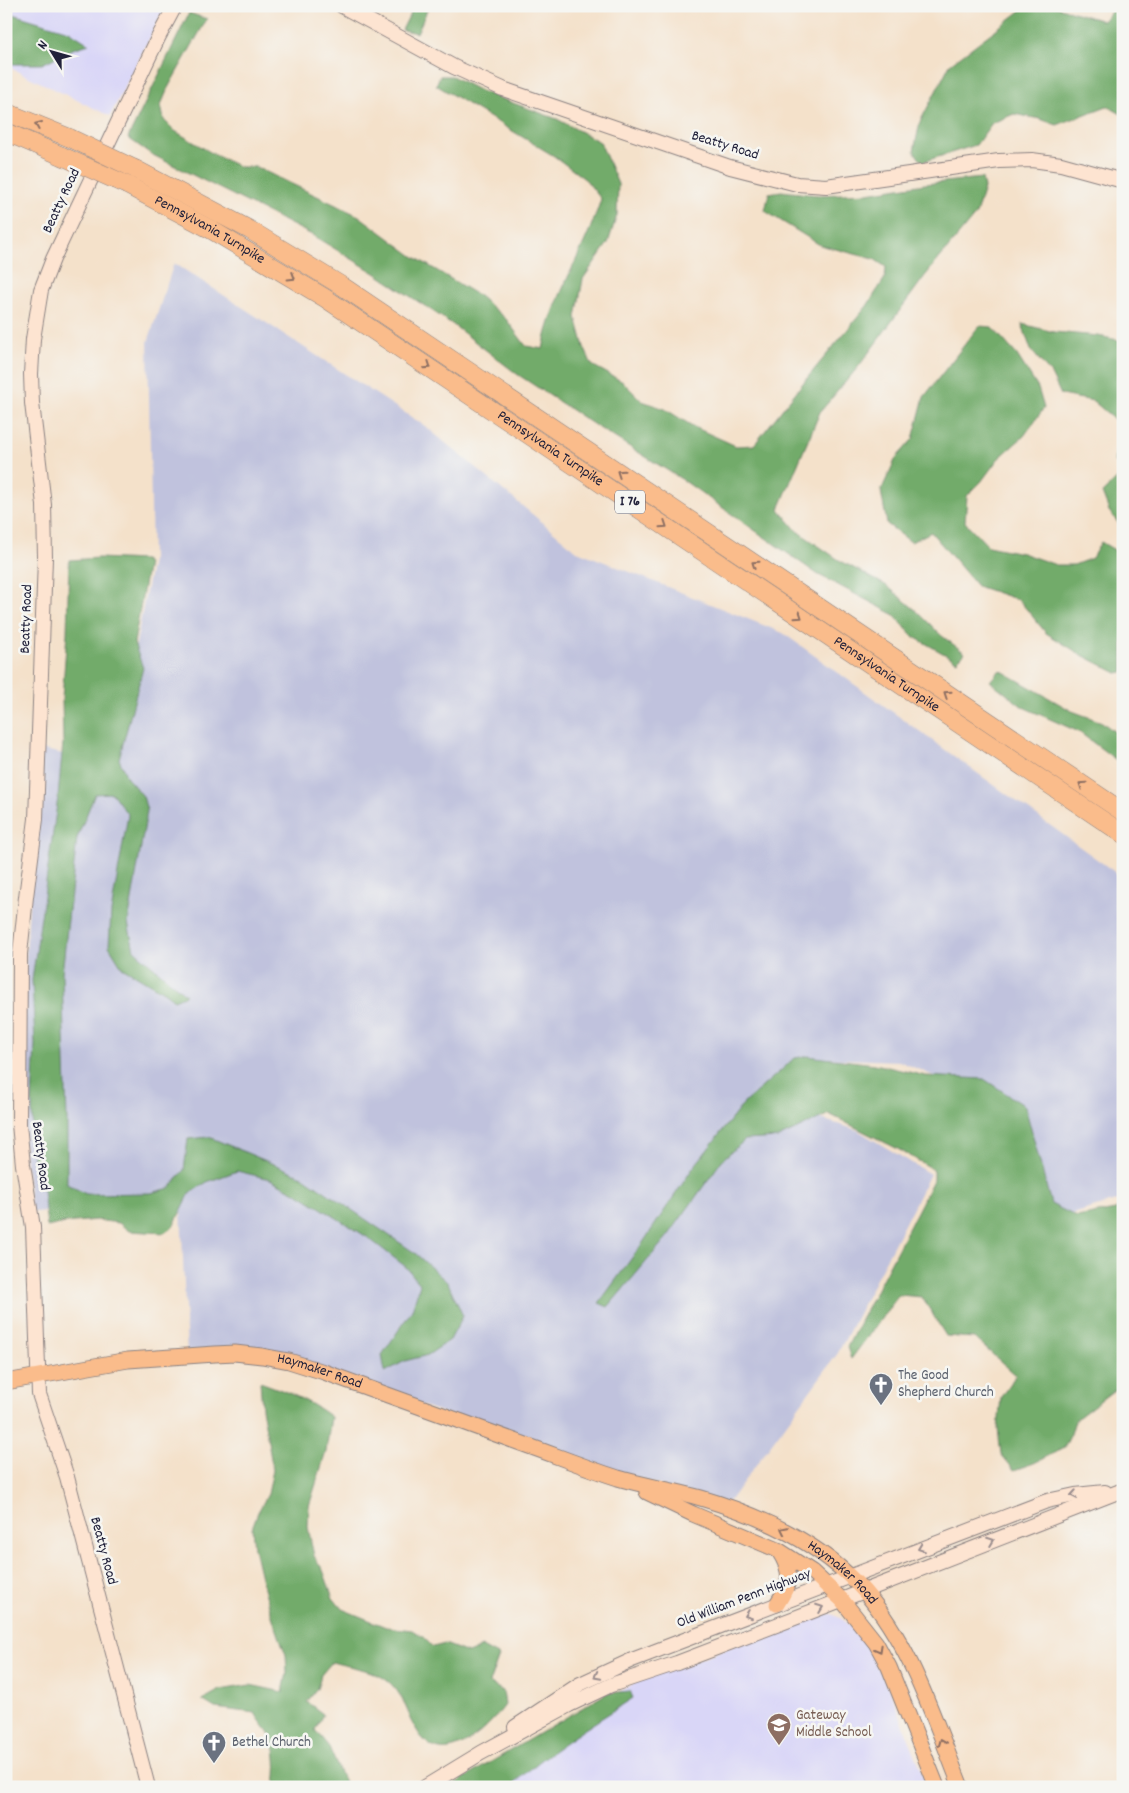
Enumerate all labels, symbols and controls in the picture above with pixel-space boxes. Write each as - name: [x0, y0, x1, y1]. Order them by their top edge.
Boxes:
- north arrow: [28, 28, 78, 78]
- text: N: [33, 37, 53, 54]
- one-way arrow: [34, 121, 43, 131]
- street label: Beatty Road: [689, 125, 761, 167]
- street label: Beatty Road: [37, 165, 87, 237]
- street label: Pennsylvania Turnpike: [150, 190, 269, 271]
- one-way arrow: [286, 271, 295, 280]
- one-way arrow: [422, 360, 432, 369]
- street label: Pennsylvania Turnpike: [492, 405, 608, 493]
- one-way arrow: [616, 470, 626, 479]
- road number: I 76: [615, 491, 645, 514]
- one-way arrow: [659, 519, 668, 528]
- one-way arrow: [751, 561, 760, 570]
- street label: Beatty Road: [15, 584, 39, 654]
- one-way arrow: [793, 610, 803, 619]
- street label: Pennsylvania Turnpike: [828, 631, 944, 719]
- one-way arrow: [944, 691, 953, 700]
- one-way arrow: [1079, 782, 1088, 791]
- street label: Beatty Road: [25, 1120, 55, 1192]
- street label: Haymaker Road: [275, 1348, 365, 1396]
- place label: The Good Shepherd Church: [898, 1365, 994, 1404]
- church icon: The Good Shepherd Church: [868, 1372, 894, 1406]
- one-way arrow: [1070, 1490, 1079, 1500]
- street label: Beatty Road: [83, 1515, 123, 1587]
- one-way arrow: [780, 1526, 789, 1536]
- street label: Haymaker Road: [803, 1535, 882, 1610]
- one-way arrow: [986, 1537, 994, 1547]
- one-way arrow: [917, 1542, 926, 1552]
- street label: Old William Penn Highway: [674, 1563, 815, 1635]
- one-way arrow: [816, 1604, 824, 1614]
- one-way arrow: [744, 1609, 753, 1619]
- one-way arrow: [873, 1643, 883, 1652]
- one-way arrow: [593, 1669, 602, 1680]
- place label: Gateway Middle School: [796, 1705, 872, 1744]
- school or university icon: Gateway Middle School: [766, 1712, 792, 1746]
- church icon: Bethel Church: [201, 1730, 227, 1764]
- place label: Bethel Church: [232, 1732, 311, 1754]
- one-way arrow: [938, 1738, 948, 1746]

